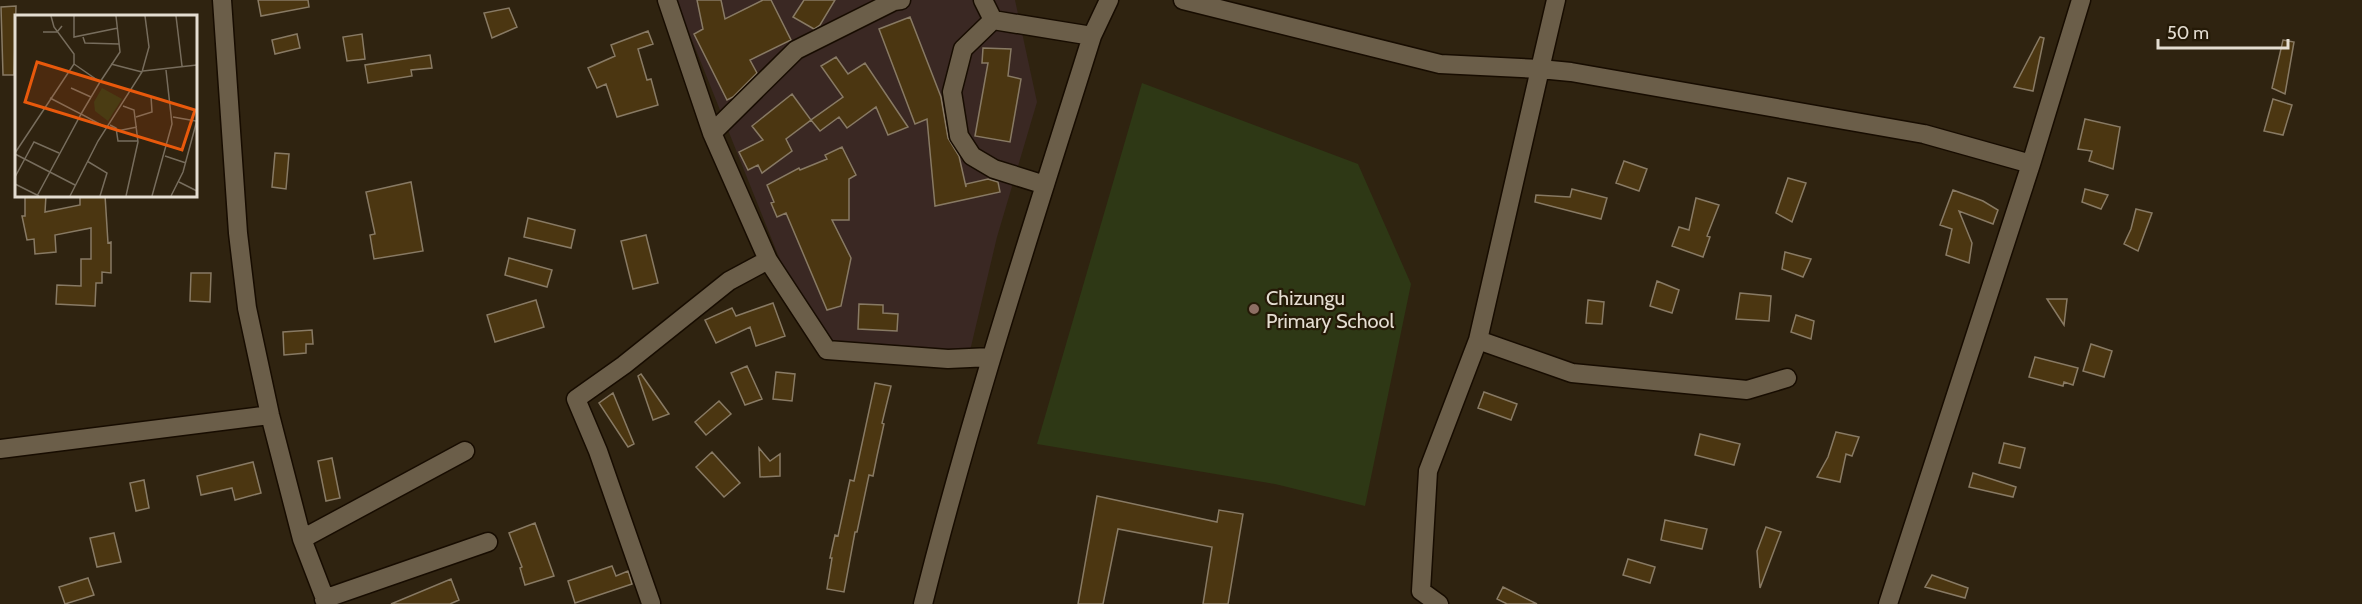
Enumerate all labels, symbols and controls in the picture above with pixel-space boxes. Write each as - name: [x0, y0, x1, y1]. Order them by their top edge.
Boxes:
- scale bar: [2158, 12, 2288, 50]
- inset map: [15, 15, 196, 196]
- text: 50 m: [2167, 22, 2209, 44]
- place label: Chizungu Primary School: [1266, 286, 1394, 333]
- marker: Chizungu Primary School: [1247, 302, 1261, 316]

